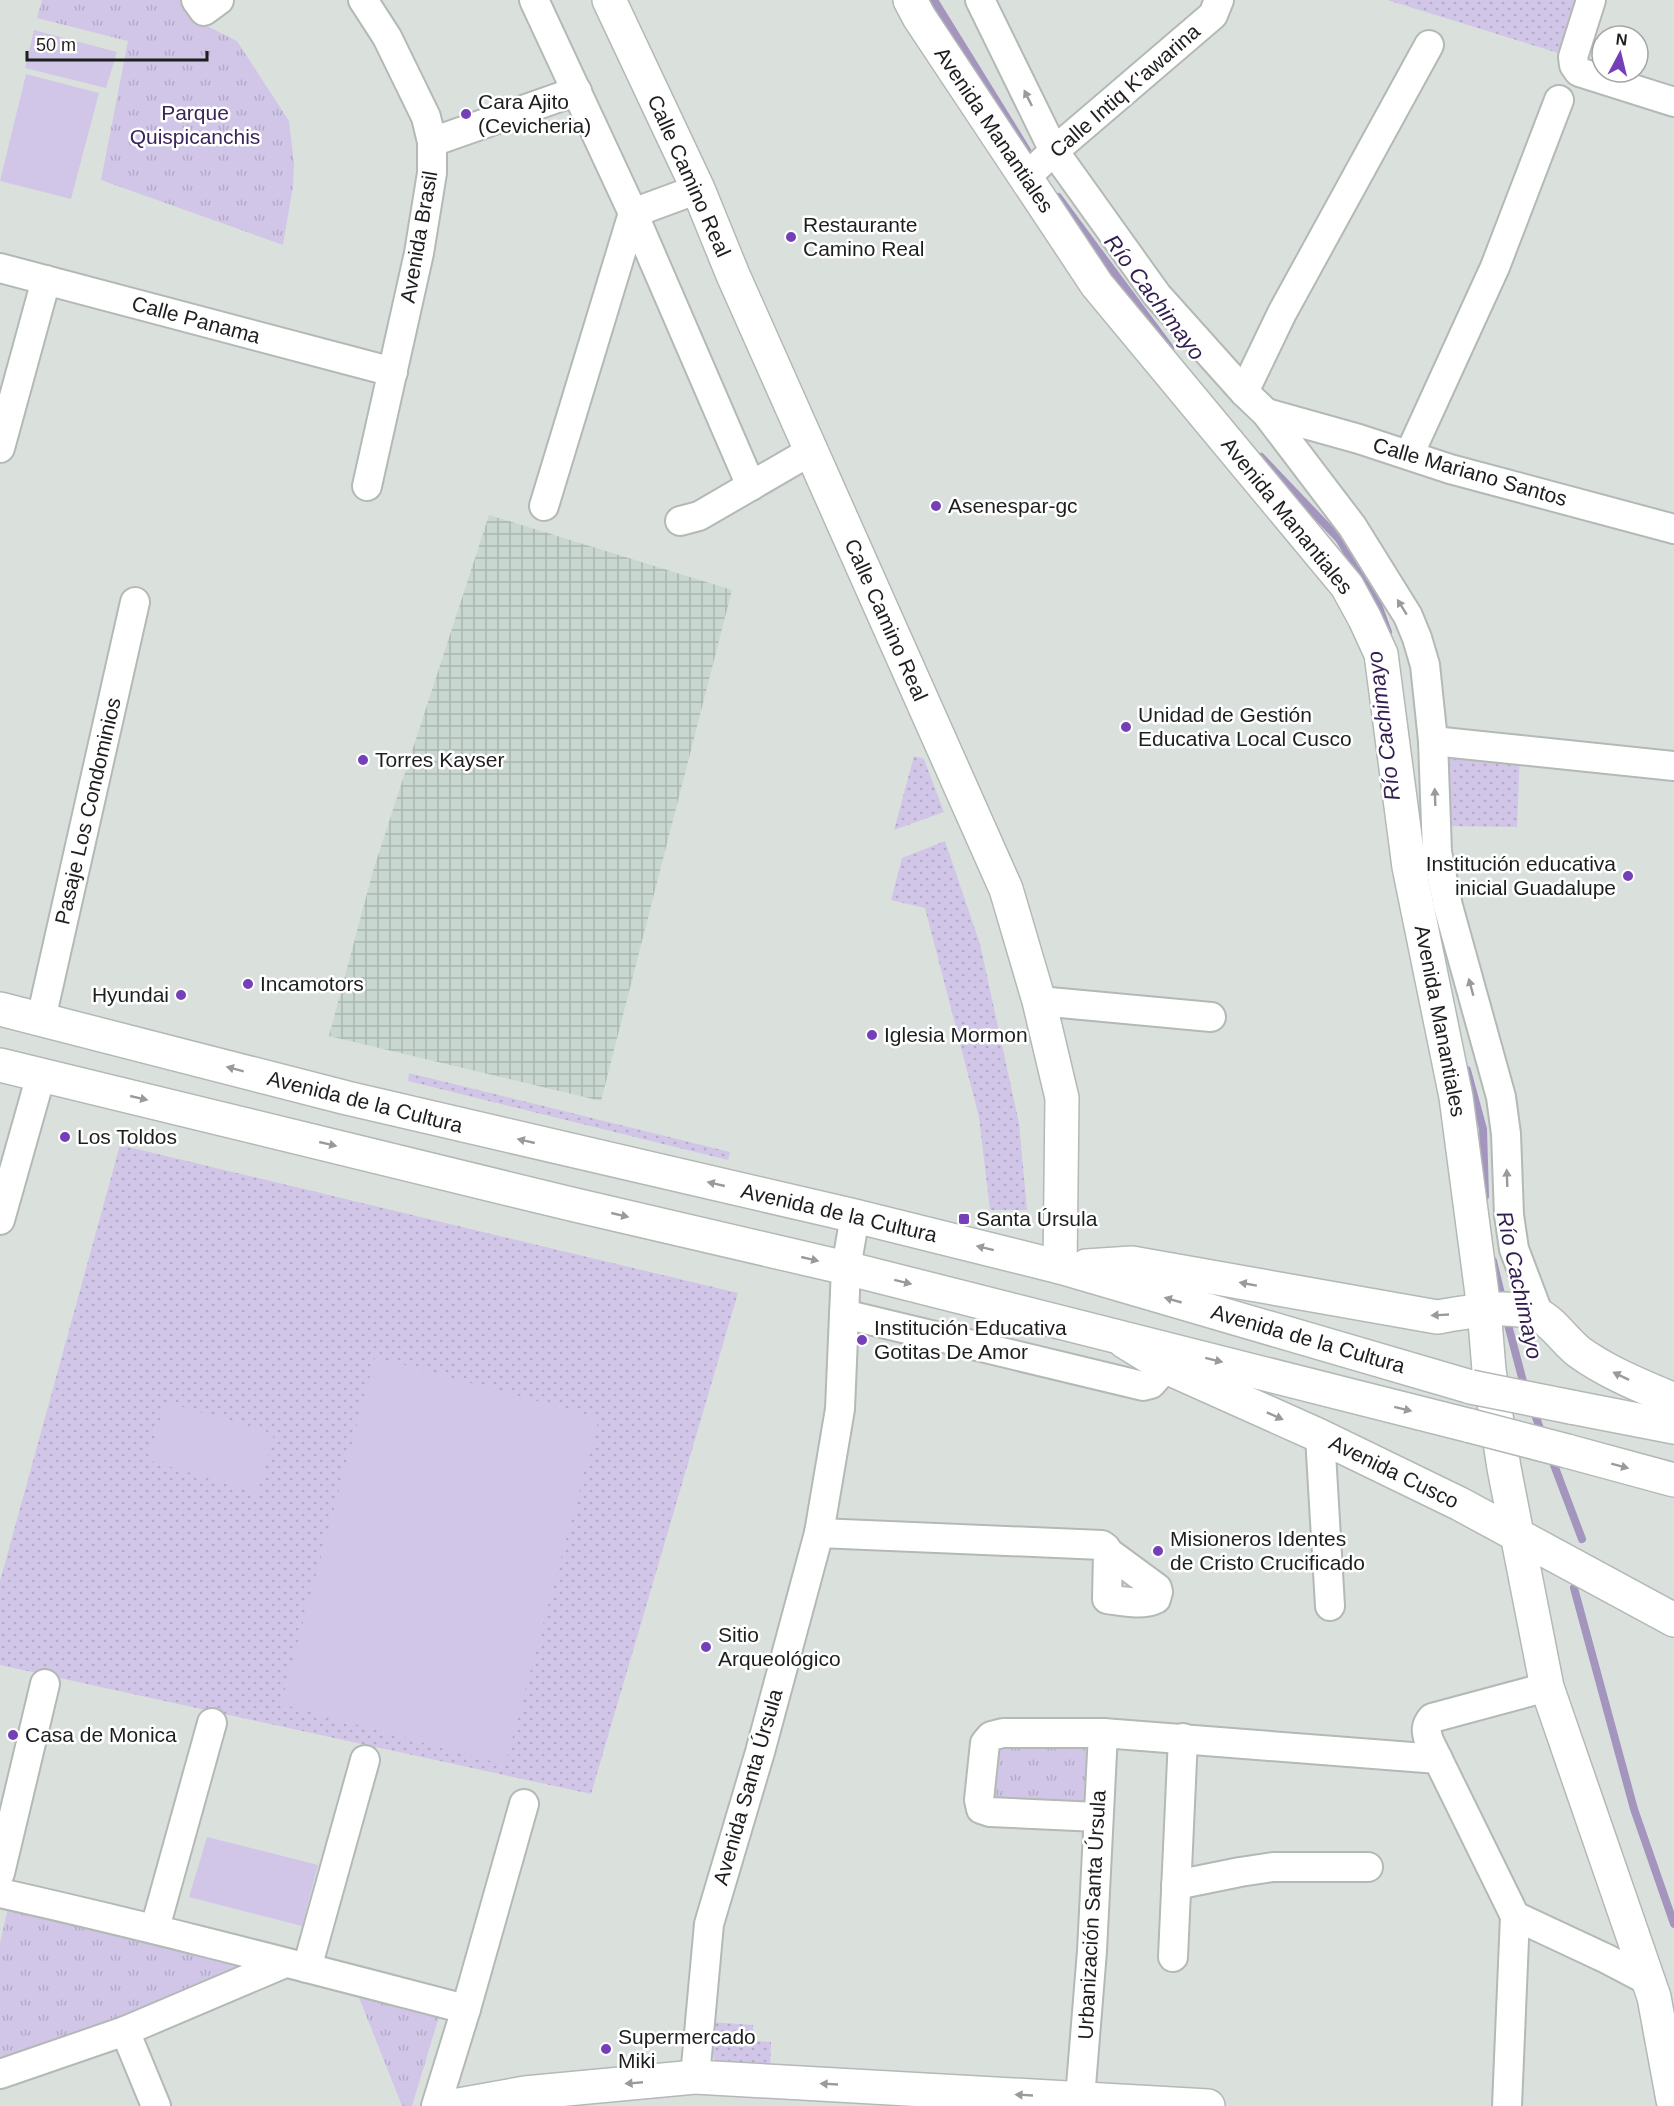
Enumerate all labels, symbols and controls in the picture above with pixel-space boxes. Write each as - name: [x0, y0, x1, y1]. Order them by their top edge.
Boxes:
- street label: Calle Intiq K'awarina: [1045, 19, 1204, 162]
- scale bar: [27, 24, 207, 62]
- north arrow: [1590, 24, 1650, 84]
- text: N: [1615, 30, 1629, 49]
- text: 50 m: [36, 35, 76, 55]
- street label: Avenida Manantiales: [930, 43, 1058, 217]
- place label: Cara Ajito (Cevicheria): [478, 90, 591, 137]
- one-way arrow: [1024, 90, 1033, 107]
- street label: Calle Camino Real: [643, 91, 736, 260]
- park label: Parque Quispicanchis: [130, 101, 260, 148]
- marker: Cara Ajito (Cevicheria): [459, 107, 473, 121]
- street label: Avenida Brasil: [396, 169, 441, 305]
- place label: Restaurante Camino Real: [803, 213, 924, 260]
- marker: Restaurante Camino Real: [784, 230, 798, 244]
- water label: Río Cachimayo: [1099, 230, 1210, 365]
- street label: Calle Panama: [129, 291, 263, 348]
- street label: Avenida Manantiales: [1217, 433, 1358, 599]
- street label: Calle Mariano Santos: [1370, 433, 1570, 510]
- place label: Asenespar-gc: [948, 494, 1078, 517]
- marker: Asenespar-gc: [929, 499, 943, 513]
- street label: Calle Camino Real: [840, 535, 933, 704]
- one-way arrow: [1397, 598, 1408, 615]
- water label: Río Cachimayo: [1362, 650, 1405, 802]
- street label: Pasaje Los Condominios: [50, 695, 125, 927]
- place label: Unidad de Gestión Educativa Local Cusco: [1138, 703, 1352, 750]
- marker: Unidad de Gestión Educativa Local Cusco: [1119, 720, 1133, 734]
- place label: Torres Kayser: [375, 748, 505, 771]
- marker: Torres Kayser: [356, 753, 370, 767]
- one-way arrow: [1430, 787, 1439, 806]
- place label: Institución educativa inicial Guadalupe: [1426, 852, 1616, 899]
- marker: Institución educativa inicial Guadalupe: [1621, 869, 1635, 883]
- street label: Avenida Manantiales: [1411, 923, 1470, 1119]
- place label: Incamotors: [260, 972, 364, 995]
- marker: Incamotors: [241, 977, 255, 991]
- one-way arrow: [1465, 978, 1475, 996]
- place label: Hyundai: [92, 983, 169, 1006]
- marker: Hyundai: [174, 988, 188, 1002]
- place label: Iglesia Mormon: [884, 1023, 1028, 1046]
- marker: Iglesia Mormon: [865, 1028, 879, 1042]
- one-way arrow: [226, 1064, 244, 1074]
- street label: Avenida de la Cultura: [265, 1066, 465, 1137]
- one-way arrow: [130, 1094, 148, 1104]
- place label: Los Toldos: [77, 1125, 177, 1148]
- marker: Los Toldos: [58, 1130, 72, 1144]
- one-way arrow: [517, 1135, 536, 1145]
- one-way arrow: [319, 1139, 338, 1149]
- one-way arrow: [1503, 1168, 1512, 1187]
- one-way arrow: [707, 1179, 726, 1188]
- street label: Avenida de la Cultura: [739, 1179, 940, 1246]
- place label: Santa Úrsula: [976, 1207, 1098, 1230]
- water label: Río Cachimayo: [1492, 1209, 1547, 1361]
- one-way arrow: [611, 1211, 630, 1220]
- marker: Santa Úrsula: [957, 1212, 971, 1226]
- one-way arrow: [976, 1243, 994, 1253]
- one-way arrow: [801, 1255, 819, 1265]
- one-way arrow: [893, 1277, 912, 1287]
- one-way arrow: [1238, 1279, 1257, 1288]
- one-way arrow: [1164, 1295, 1182, 1304]
- street label: Avenida de la Cultura: [1209, 1300, 1408, 1377]
- one-way arrow: [1430, 1311, 1449, 1320]
- place label: Institución Educativa Gotitas De Amor: [874, 1316, 1067, 1363]
- marker: Institución Educativa Gotitas De Amor: [855, 1333, 869, 1347]
- one-way arrow: [1205, 1356, 1223, 1365]
- one-way arrow: [1612, 1371, 1629, 1380]
- one-way arrow: [1394, 1404, 1412, 1414]
- one-way arrow: [1266, 1411, 1284, 1421]
- street label: Avenida Cusco: [1326, 1430, 1463, 1513]
- one-way arrow: [1611, 1461, 1630, 1471]
- place label: Misioneros Identes de Cristo Crucificado: [1170, 1527, 1365, 1574]
- marker: Misioneros Identes de Cristo Crucificado: [1151, 1544, 1165, 1558]
- place label: Sitio Arqueológico: [718, 1623, 841, 1670]
- marker: Sitio Arqueológico: [699, 1640, 713, 1654]
- street label: Avenida Santa Úrsula: [709, 1686, 787, 1887]
- place label: Casa de Monica: [25, 1723, 177, 1746]
- marker: Casa de Monica: [6, 1728, 20, 1742]
- street label: Urbanización Santa Úrsula: [1073, 1789, 1110, 2040]
- place label: Supermercado Miki: [618, 2025, 756, 2072]
- marker: Supermercado Miki: [599, 2042, 613, 2056]
- one-way arrow: [625, 2078, 644, 2088]
- one-way arrow: [819, 2079, 838, 2088]
- one-way arrow: [1014, 2090, 1033, 2099]

